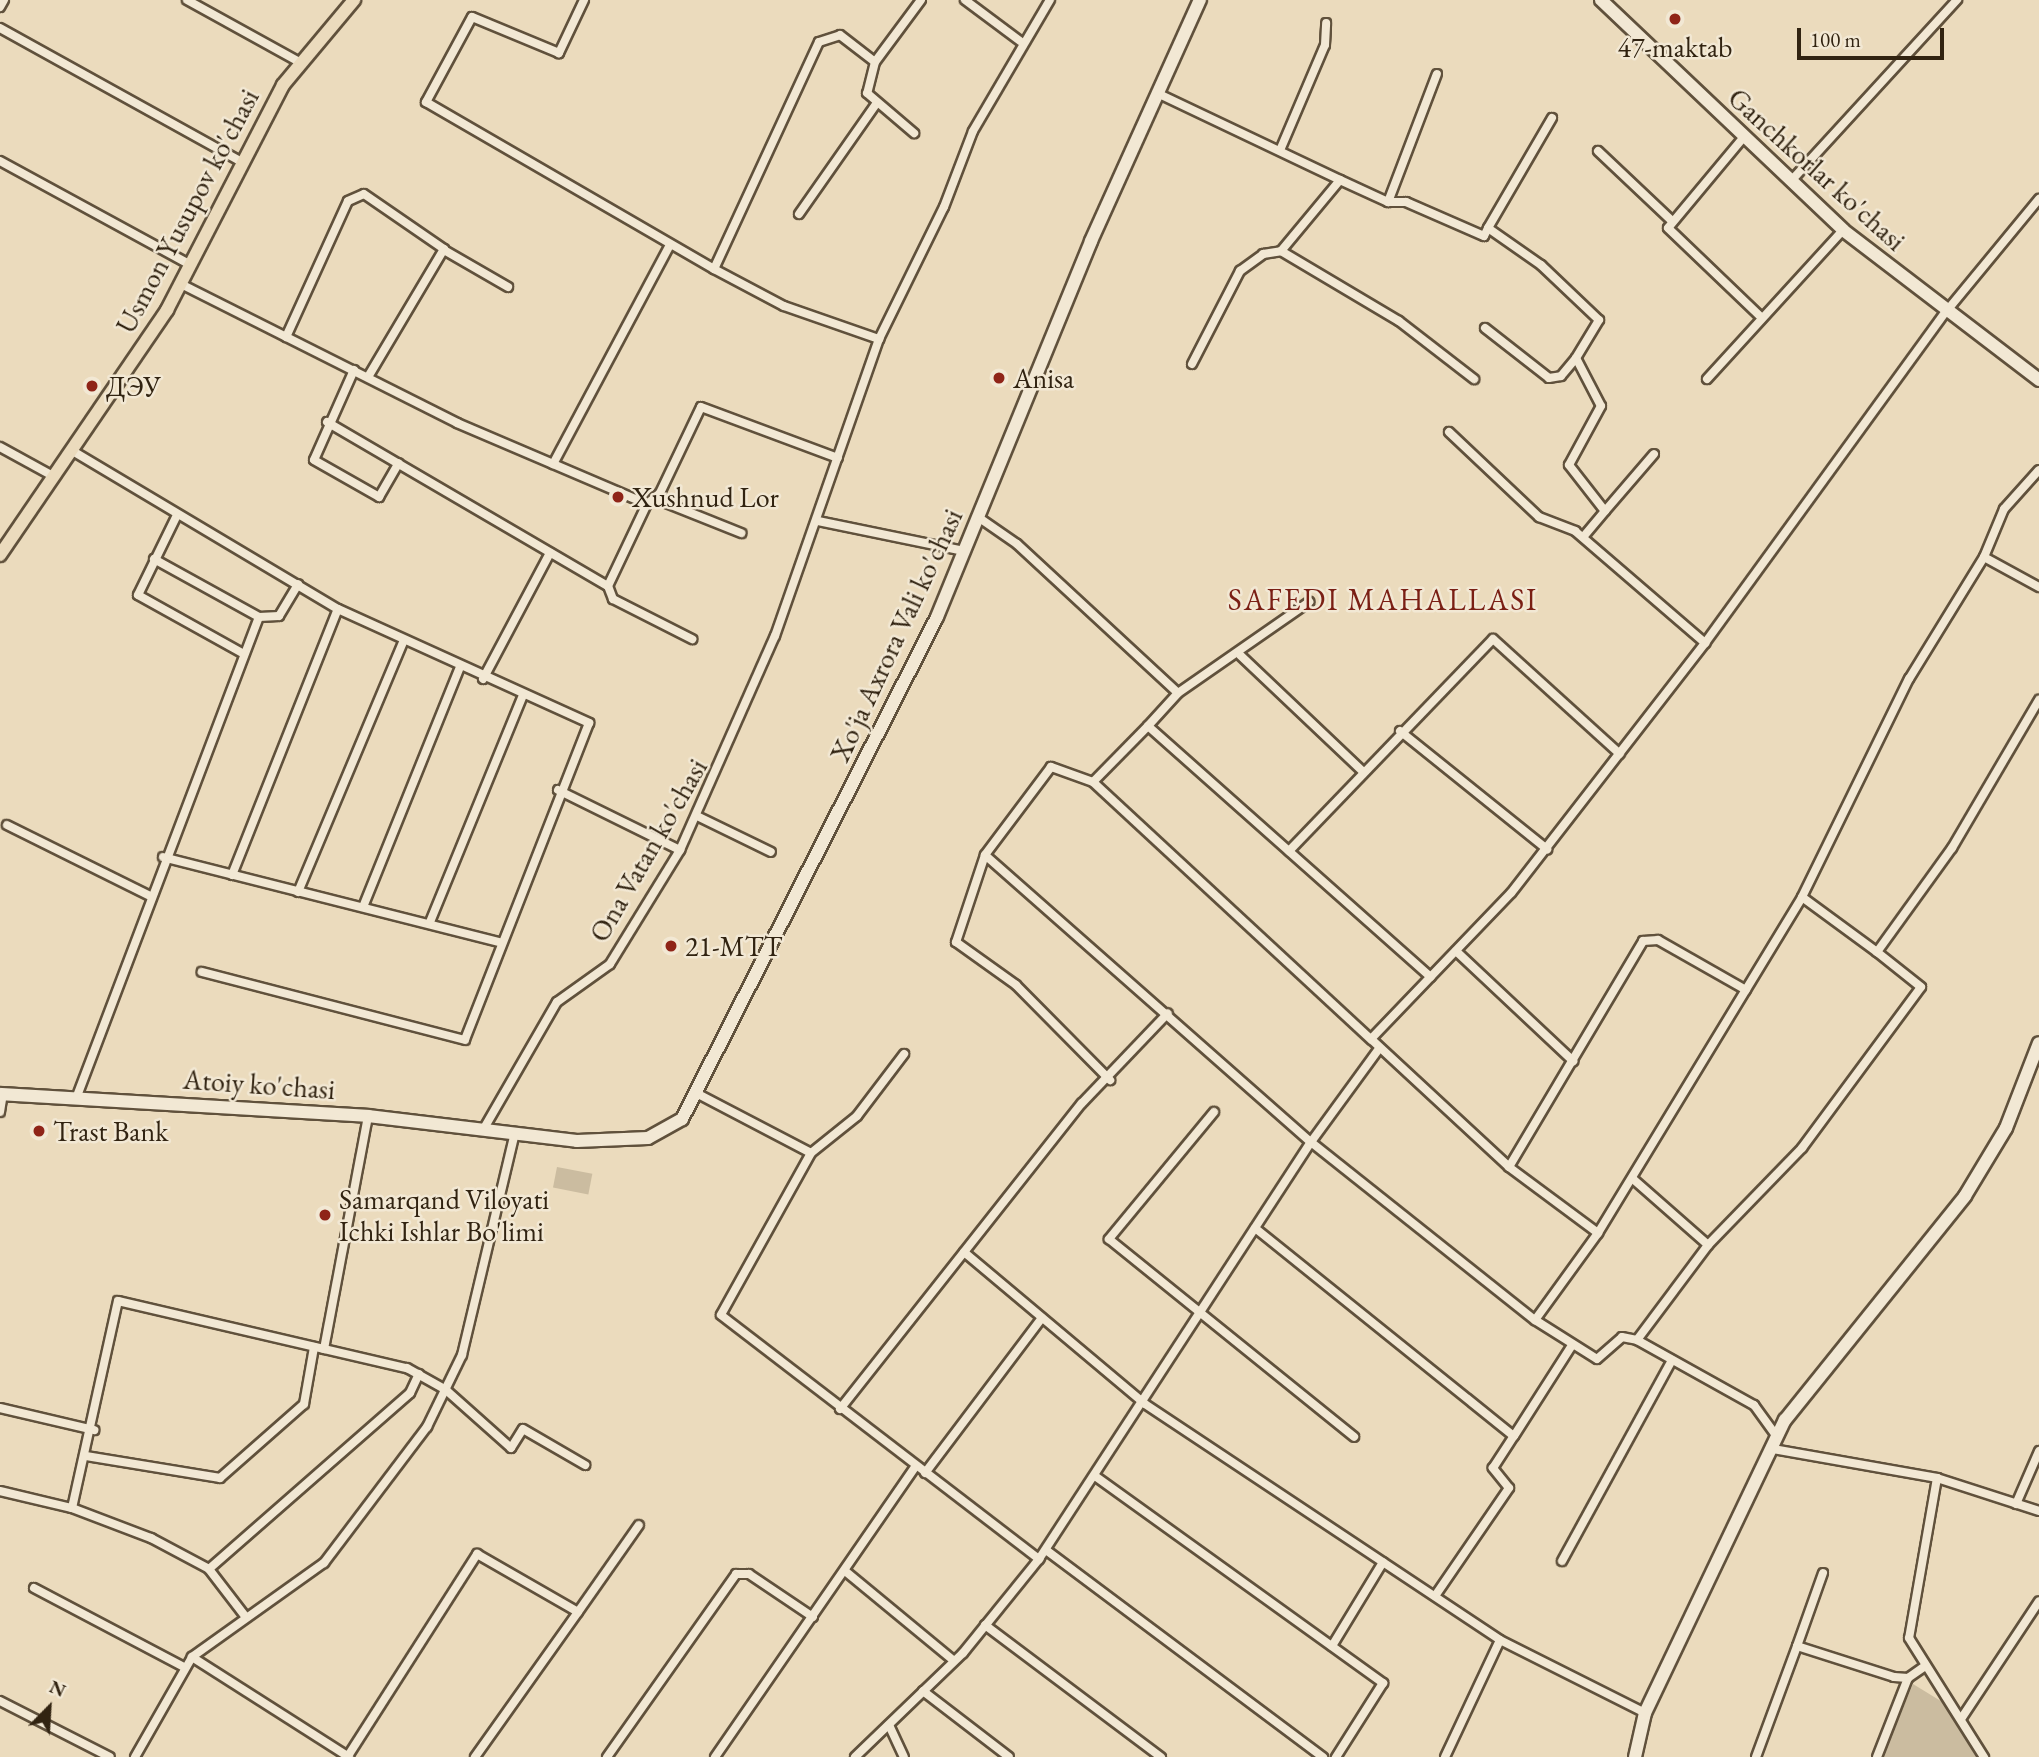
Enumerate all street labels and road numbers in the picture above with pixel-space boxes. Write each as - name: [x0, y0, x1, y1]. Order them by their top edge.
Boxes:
- street label: Ganchkorlar ko'chasi: [1721, 81, 1913, 257]
- street label: Usmon Yusupov ko'chasi: [108, 83, 266, 339]
- street label: Xo'ja Axrora Vali ko'chasi: [823, 503, 969, 767]
- street label: Ona Vatan ko'chasi: [582, 752, 714, 948]
- street label: Atoiy ko'chasi: [182, 1062, 336, 1106]

